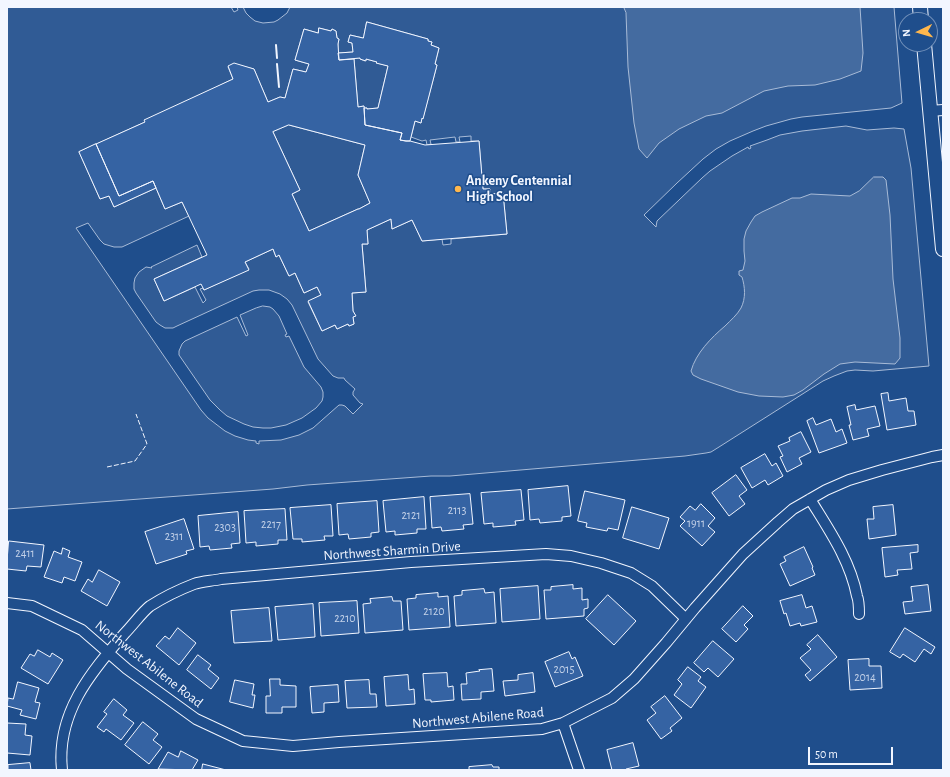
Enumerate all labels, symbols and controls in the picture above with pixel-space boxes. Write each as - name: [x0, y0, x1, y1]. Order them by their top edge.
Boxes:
- north arrow: [898, 12, 938, 52]
- text: N: [901, 29, 912, 37]
- place label: Ankeny Centennial High School: [466, 173, 572, 206]
- marker: Ankeny Centennial High School: [453, 184, 463, 194]
- house number: 2113: [448, 503, 466, 517]
- house number: 2121: [401, 508, 421, 522]
- house number: 1911: [687, 516, 705, 530]
- house number: 2217: [261, 517, 281, 531]
- house number: 2303: [214, 520, 236, 534]
- house number: 2311: [165, 529, 183, 543]
- street label: Northwest Sharmin Drive: [323, 538, 461, 564]
- house number: 2411: [15, 546, 35, 560]
- house number: 2120: [423, 604, 445, 618]
- house number: 2210: [334, 611, 356, 625]
- street label: Northwest Abilene Road: [92, 617, 206, 711]
- house number: 2015: [554, 662, 574, 676]
- house number: 2014: [854, 670, 876, 684]
- street label: Northwest Abilene Road: [411, 704, 545, 732]
- scale bar: [810, 739, 895, 765]
- text: 50 m: [815, 748, 838, 760]

